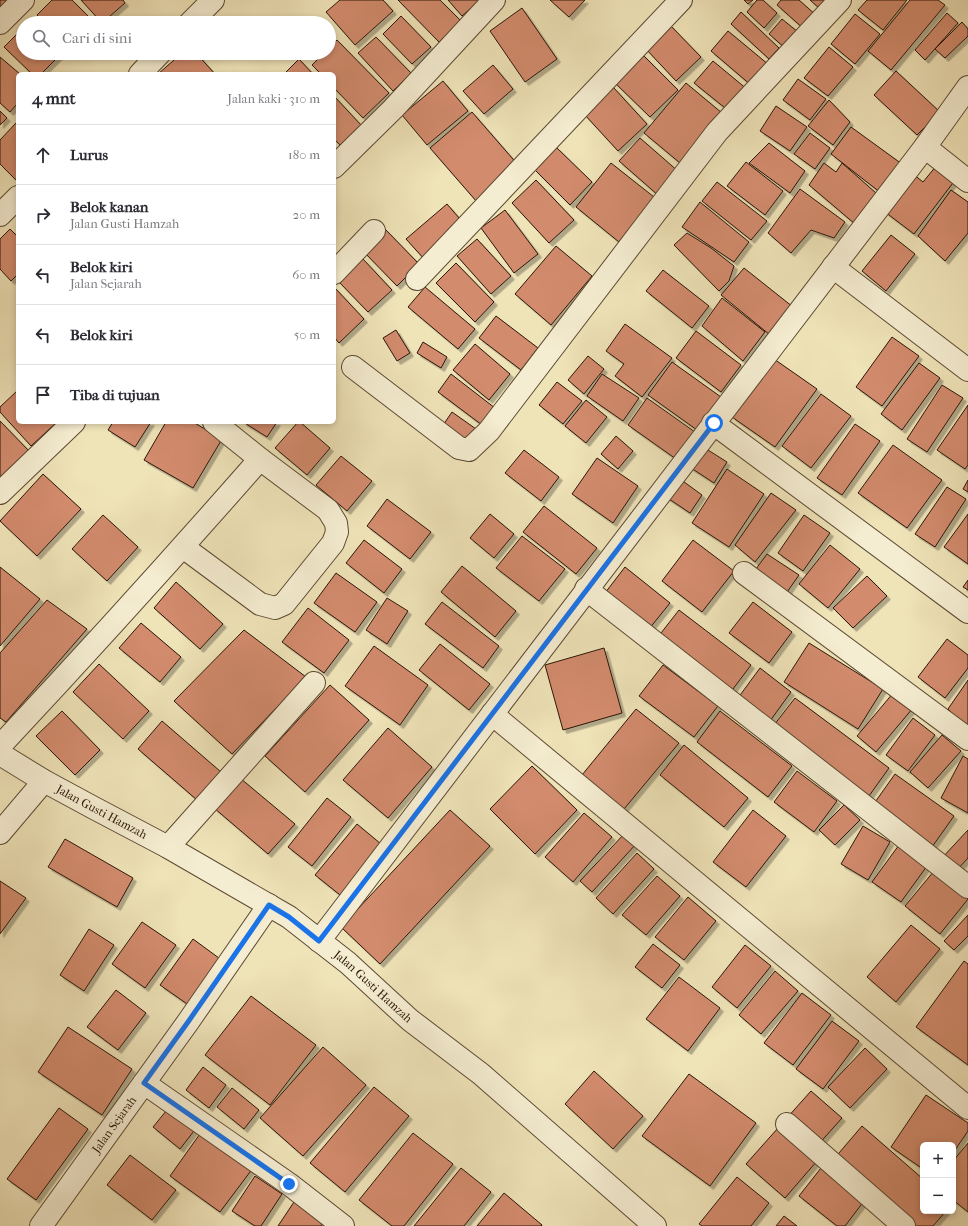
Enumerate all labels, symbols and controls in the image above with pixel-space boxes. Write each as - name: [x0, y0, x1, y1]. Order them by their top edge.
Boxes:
- search box: [16, 16, 336, 60]
- icon: search: [30, 27, 52, 49]
- text: Cari di sini: [62, 29, 132, 47]
- text: 4 mnt: [32, 88, 76, 108]
- text: Jalan kaki · 310 m: [227, 91, 320, 106]
- icon: ahead: [32, 144, 54, 166]
- text: Lurus: [70, 146, 108, 164]
- text: 180 m: [288, 147, 320, 162]
- text: Belok kanan: [70, 198, 149, 216]
- icon: right: [32, 204, 54, 226]
- text: 20 m: [293, 207, 320, 222]
- text: Jalan Gusti Hamzah: [70, 216, 179, 231]
- text: Belok kiri: [70, 258, 133, 276]
- icon: left: [32, 264, 54, 286]
- text: 60 m: [292, 267, 320, 282]
- text: Jalan Sejarah: [70, 276, 142, 291]
- icon: left: [32, 324, 54, 346]
- text: Belok kiri: [70, 326, 133, 344]
- text: 50 m: [294, 327, 320, 342]
- icon: arrive: [32, 384, 54, 406]
- text: Tiba di tujuan: [70, 386, 160, 404]
- route start: [705, 414, 723, 432]
- street label: Jalan Gusti Hamzah: [53, 781, 150, 842]
- street label: Jalan Gusti Hamzah: [330, 947, 415, 1026]
- street label: Jalan Sejarah: [88, 1093, 139, 1156]
- map controls: [920, 1142, 956, 1214]
- button: +: [920, 1142, 956, 1178]
- route end: [280, 1175, 298, 1193]
- button: −: [920, 1178, 956, 1214]

